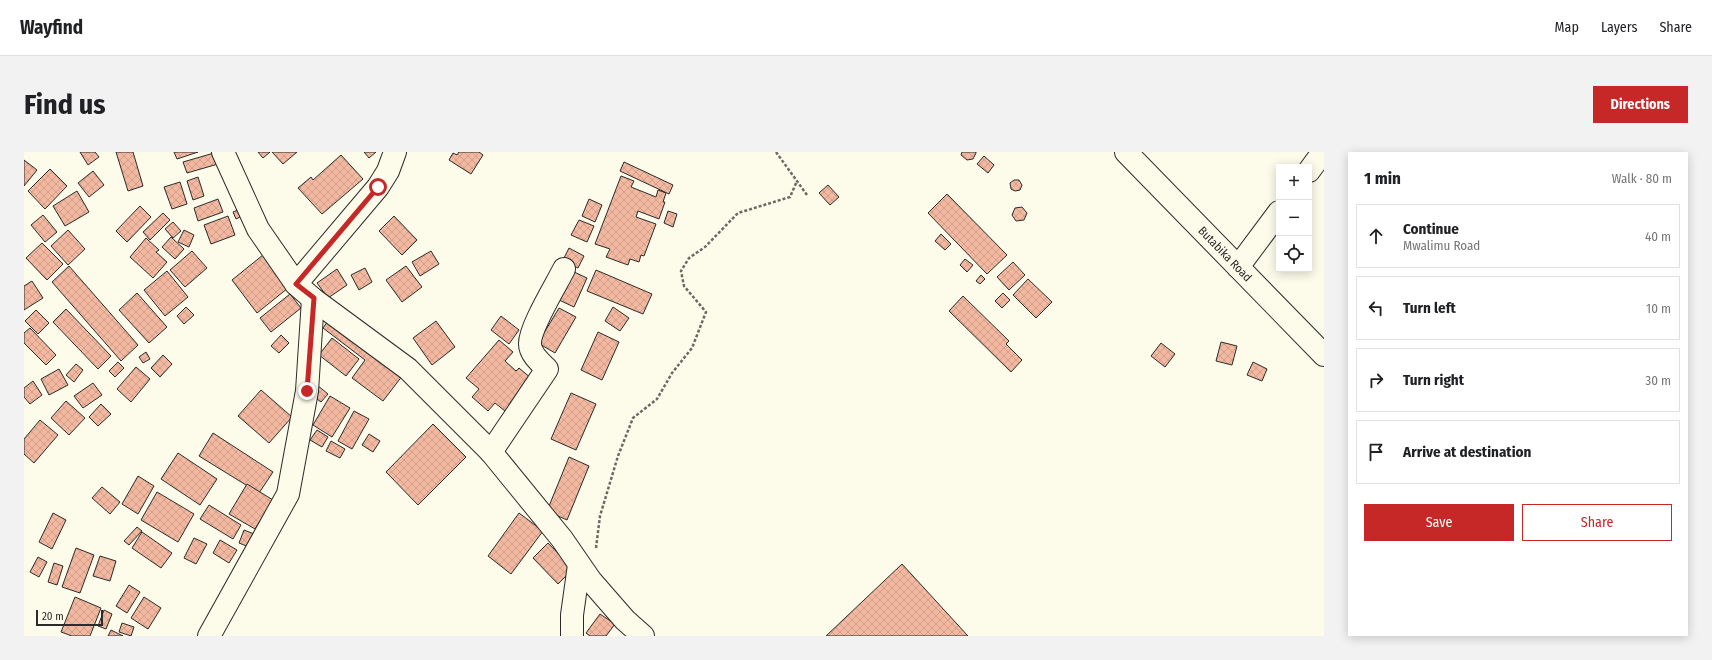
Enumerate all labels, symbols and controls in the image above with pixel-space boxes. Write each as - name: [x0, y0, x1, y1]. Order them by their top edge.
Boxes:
- text: Wayfind: [20, 16, 83, 39]
- text: Map: [1555, 19, 1579, 36]
- text: Layers: [1601, 19, 1637, 36]
- text: Share: [1659, 19, 1692, 36]
- button: Directions: [1593, 86, 1688, 123]
- text: Find us: [24, 88, 106, 121]
- map controls: [1276, 164, 1312, 272]
- button: +: [1276, 164, 1312, 200]
- text: 1 min: [1364, 168, 1401, 189]
- text: Walk · 80 m: [1612, 171, 1672, 186]
- route start: [369, 178, 387, 196]
- button: −: [1276, 200, 1312, 236]
- text: Continue: [1403, 220, 1459, 238]
- street label: Butabika Road: [1195, 224, 1255, 284]
- icon: ahead: [1365, 225, 1387, 247]
- text: 40 m: [1645, 229, 1671, 244]
- button: locate: [1276, 236, 1312, 272]
- text: Mwalimu Road: [1403, 238, 1480, 253]
- icon: left: [1365, 297, 1387, 319]
- text: Turn left: [1403, 299, 1456, 317]
- text: 10 m: [1646, 301, 1671, 316]
- icon: right: [1365, 369, 1387, 391]
- text: Turn right: [1403, 371, 1464, 389]
- text: 30 m: [1645, 373, 1671, 388]
- route end: [298, 382, 316, 400]
- icon: arrive: [1365, 441, 1387, 463]
- text: Arrive at destination: [1403, 443, 1531, 461]
- button: Save: [1364, 504, 1514, 541]
- button: Share: [1522, 504, 1672, 541]
- scale bar: [36, 608, 103, 627]
- text: 20 m: [42, 610, 64, 623]

